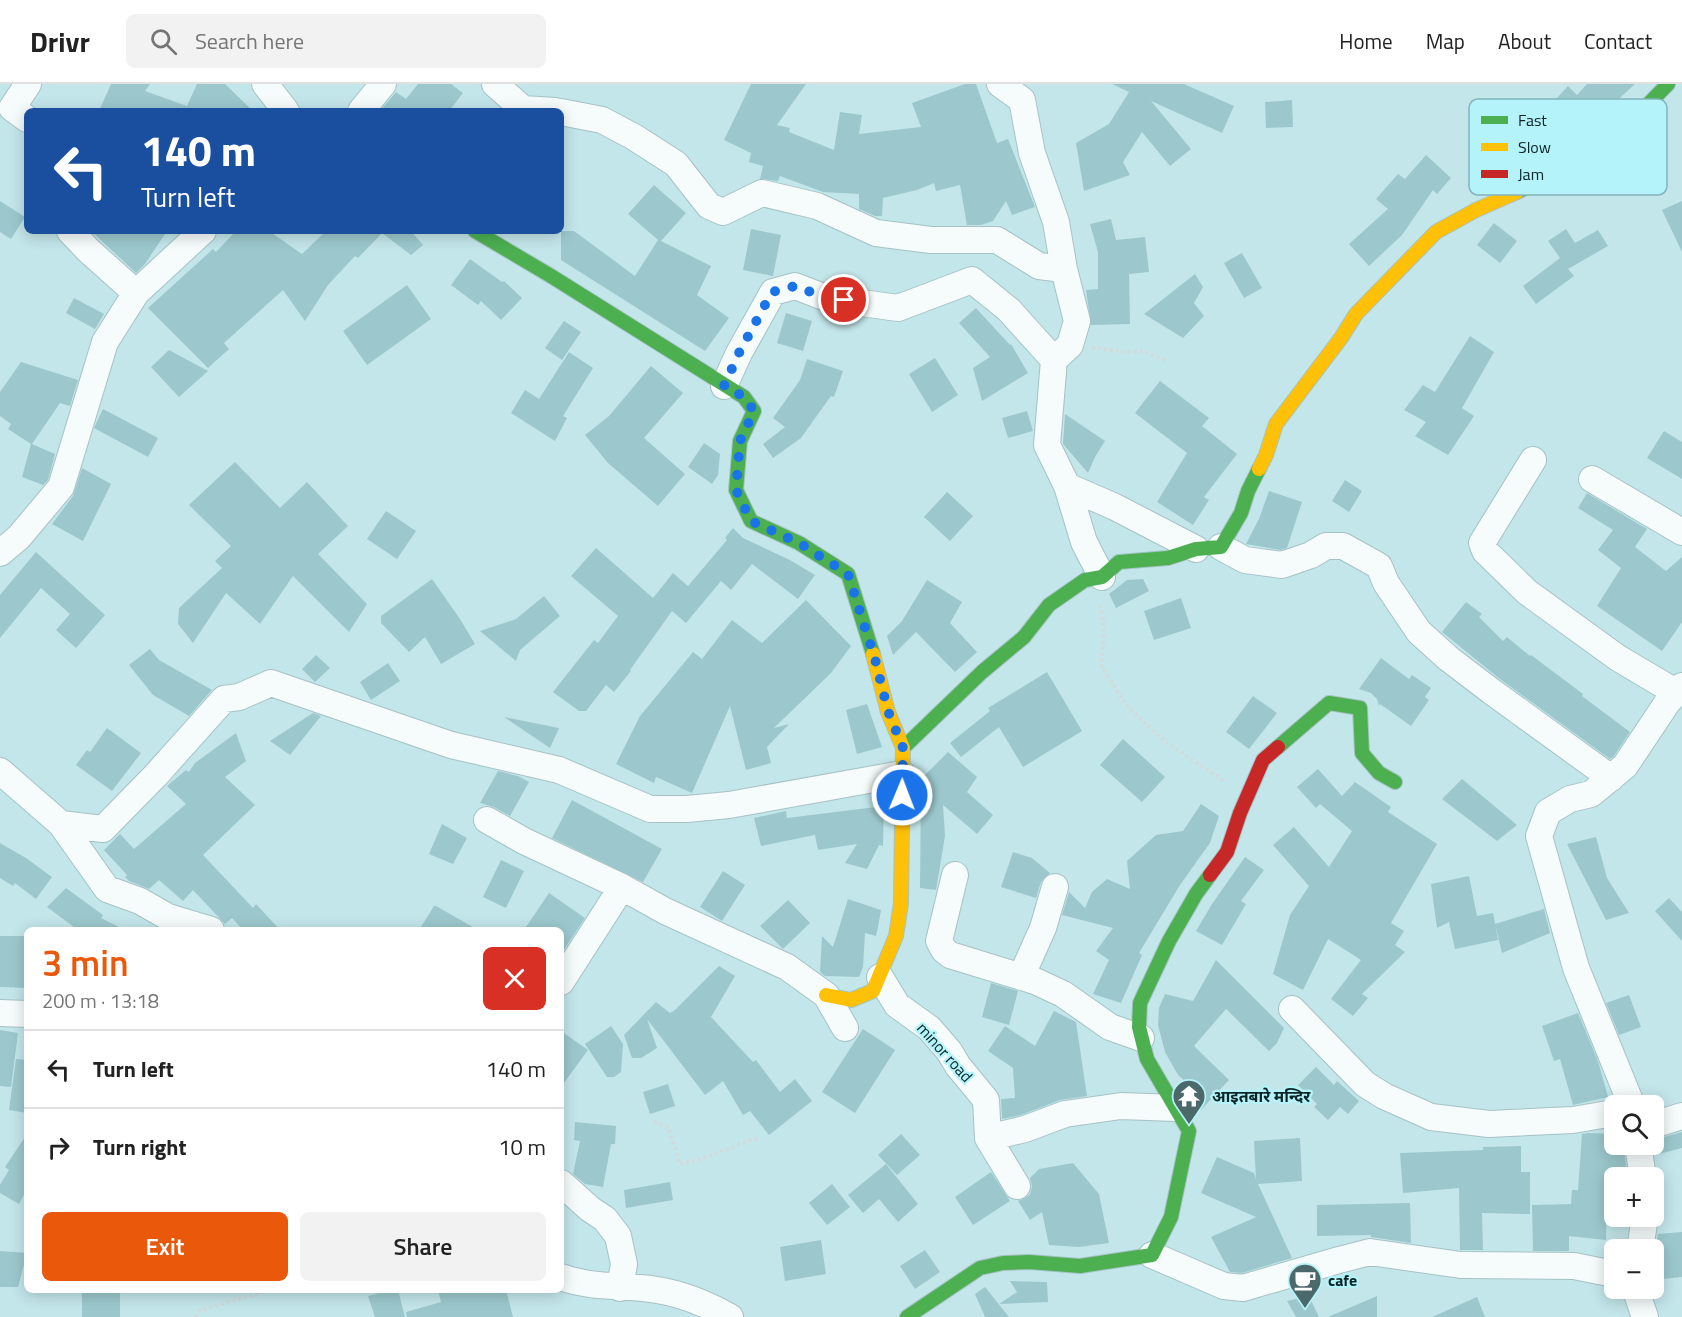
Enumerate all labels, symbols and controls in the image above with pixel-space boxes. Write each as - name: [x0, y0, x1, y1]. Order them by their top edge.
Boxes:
- search box: [126, 14, 546, 68]
- text: Drivr: [30, 20, 90, 63]
- text: Search here: [195, 24, 304, 58]
- icon: search: [147, 25, 180, 58]
- text: Home: [1339, 25, 1393, 57]
- text: Map: [1426, 25, 1465, 57]
- text: About: [1498, 25, 1551, 57]
- text: Contact: [1584, 25, 1652, 57]
- legend: [1469, 99, 1667, 195]
- text: Fast: [1518, 108, 1547, 132]
- text: 140 m: [141, 118, 256, 182]
- icon: left: [42, 132, 120, 210]
- text: Slow: [1518, 135, 1551, 159]
- text: Jam: [1518, 162, 1544, 186]
- text: Turn left: [141, 176, 235, 217]
- pin: [818, 274, 869, 325]
- icon: arrive: [827, 283, 860, 316]
- position arrow: [870, 763, 934, 827]
- text: 3 min: [42, 935, 129, 990]
- button: close: [483, 947, 546, 1010]
- text: 200 m · 13:18: [42, 985, 159, 1016]
- street label: minor road: [912, 1017, 978, 1087]
- text: Turn left: [93, 1052, 174, 1086]
- text: 140 m: [486, 1052, 546, 1086]
- icon: left: [42, 1053, 75, 1086]
- temple icon: आइतबारे मन्दिर: [1171, 1078, 1207, 1125]
- place label: आइतबारे मन्दिर: [1212, 1084, 1311, 1108]
- map controls: [1604, 1095, 1664, 1299]
- button: search: [1604, 1095, 1664, 1155]
- text: Turn right: [93, 1130, 187, 1164]
- text: 10 m: [498, 1130, 546, 1164]
- icon: right: [42, 1131, 75, 1164]
- button: +: [1604, 1167, 1664, 1227]
- button: Exit: [42, 1212, 288, 1281]
- button: Share: [300, 1212, 546, 1281]
- button: −: [1604, 1239, 1664, 1299]
- cafe icon: cafe: [1287, 1262, 1323, 1309]
- place label: cafe: [1328, 1268, 1357, 1292]

